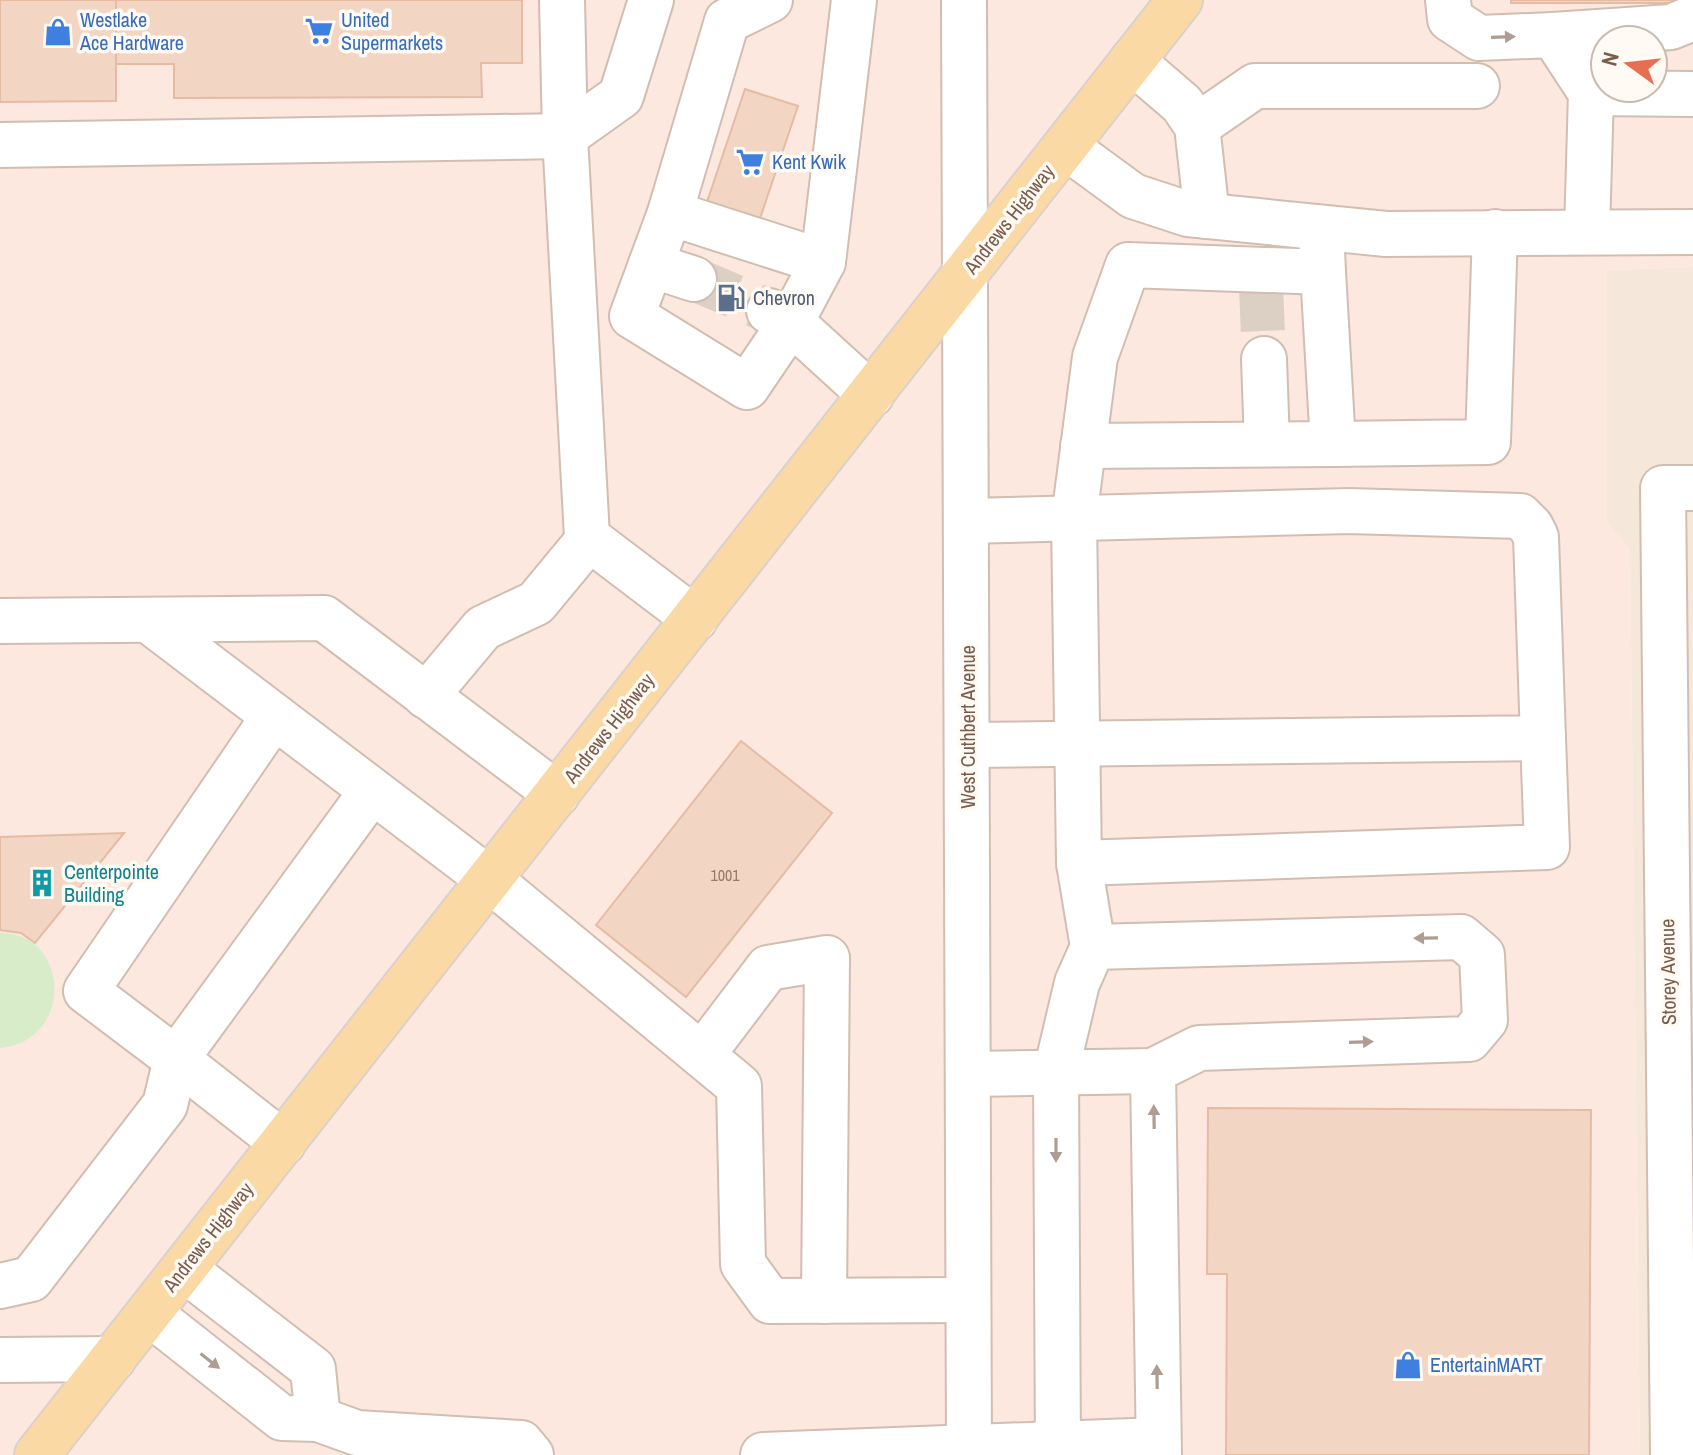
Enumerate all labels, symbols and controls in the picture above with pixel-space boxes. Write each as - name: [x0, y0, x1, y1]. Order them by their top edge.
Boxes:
- place label: Westlake Ace Hardware: [79, 6, 184, 56]
- place label: United Supermarkets: [341, 6, 443, 56]
- supermarket icon: United Supermarkets: [304, 16, 334, 46]
- shop icon: Westlake Ace Hardware: [43, 17, 73, 47]
- north arrow: [1589, 24, 1669, 104]
- one-way arrow: [1491, 31, 1516, 44]
- text: N: [1594, 49, 1626, 69]
- supermarket icon: Kent Kwik: [735, 147, 765, 177]
- place label: Kent Kwik: [772, 148, 847, 175]
- street label: Andrews Highway: [957, 158, 1060, 280]
- fuel station icon: Chevron: [716, 283, 746, 313]
- place label: Chevron: [753, 284, 815, 311]
- street label: West Cuthbert Avenue: [954, 645, 981, 809]
- street label: Andrews Highway: [557, 667, 660, 789]
- place label: Centerpointe Building: [64, 858, 159, 908]
- house number: 1001: [710, 864, 740, 886]
- building icon: Centerpointe Building: [27, 868, 57, 898]
- street label: Storey Avenue: [1653, 919, 1682, 1025]
- one-way arrow: [1413, 932, 1438, 945]
- one-way arrow: [1349, 1036, 1374, 1049]
- one-way arrow: [1148, 1104, 1160, 1129]
- one-way arrow: [1050, 1138, 1063, 1163]
- street label: Andrews Highway: [156, 1176, 259, 1298]
- shop icon: EntertainMART: [1393, 1350, 1423, 1380]
- place label: EntertainMART: [1430, 1351, 1543, 1378]
- one-way arrow: [200, 1352, 220, 1369]
- one-way arrow: [1151, 1364, 1164, 1389]

